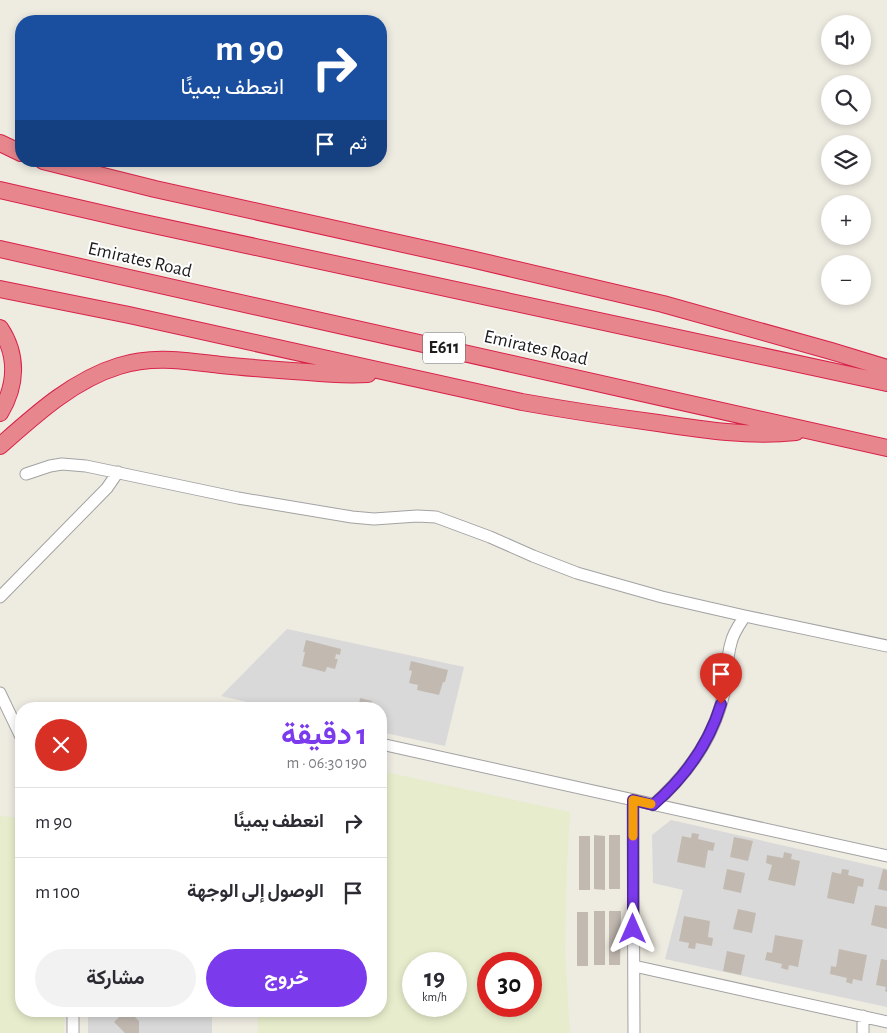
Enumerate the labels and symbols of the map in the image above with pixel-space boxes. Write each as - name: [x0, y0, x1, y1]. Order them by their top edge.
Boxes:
- street label: Emirates Road: [86, 239, 194, 281]
- street label: Emirates Road: [482, 327, 590, 369]
- road number: E611: [423, 332, 465, 363]
- pin: [700, 653, 742, 704]
- position arrow: [606, 902, 658, 954]
- speed limit sign: 30: [477, 952, 542, 1017]

